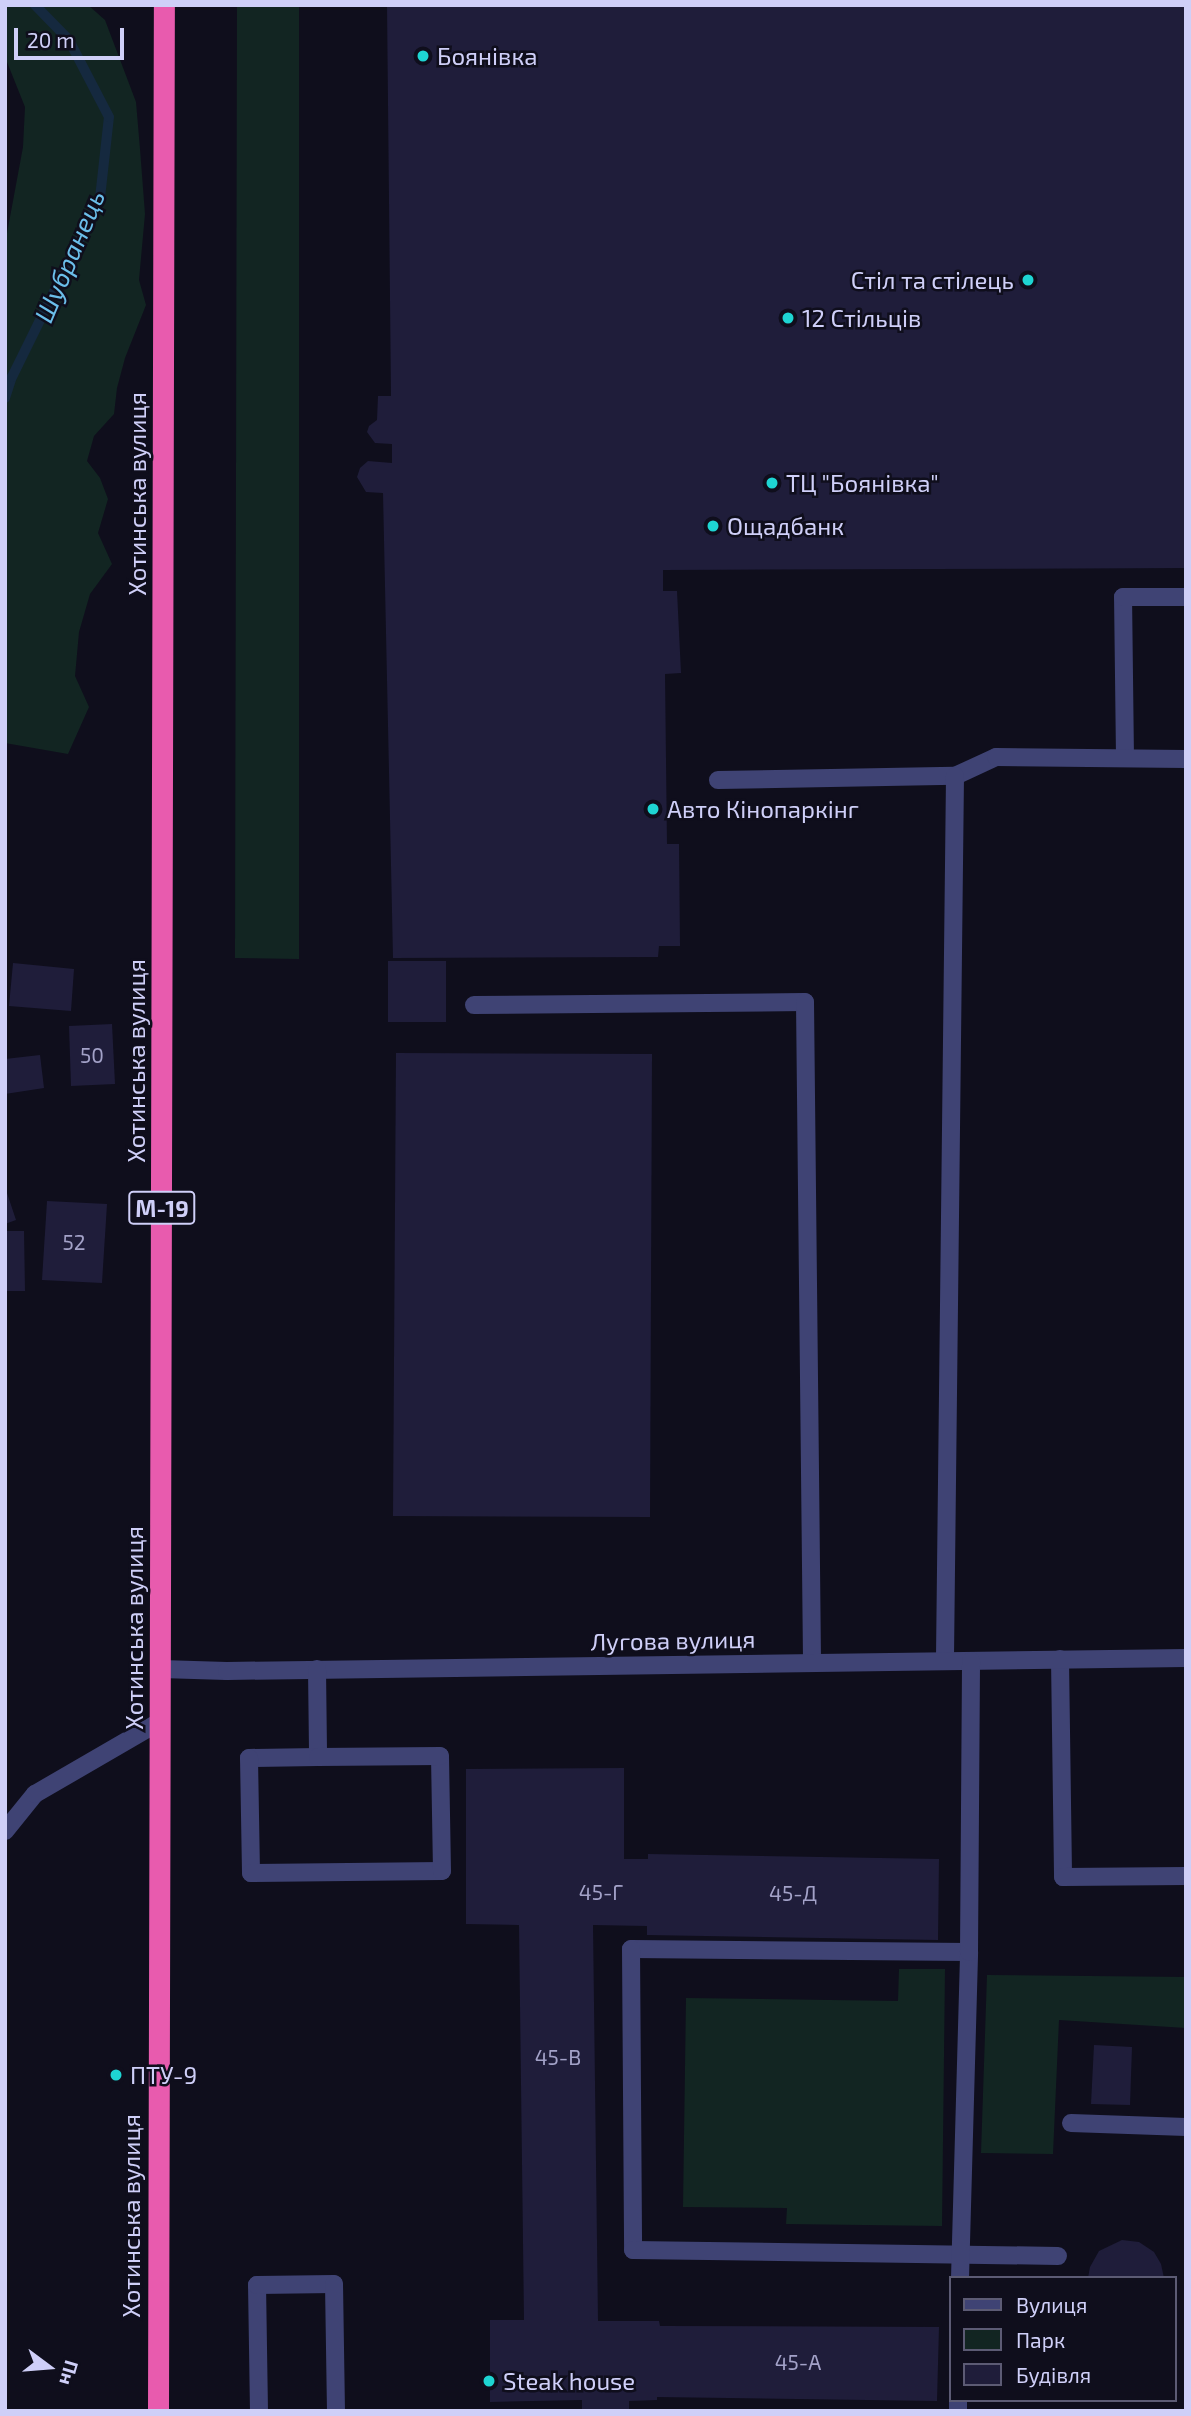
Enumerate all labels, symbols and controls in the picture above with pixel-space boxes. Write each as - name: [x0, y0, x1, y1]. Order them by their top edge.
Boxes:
- scale bar: [18, 14, 128, 58]
- text: 20 m: [27, 27, 75, 52]
- place label: Боянівка: [437, 42, 538, 70]
- marker: Боянівка: [415, 48, 431, 64]
- water label: Шубранець: [27, 185, 111, 327]
- place label: Стіл та стілець: [851, 266, 1014, 294]
- marker: Стіл та стілець: [1020, 272, 1036, 288]
- place label: 12 Стільців: [802, 304, 921, 332]
- marker: 12 Стільців: [780, 310, 796, 326]
- street label: Хотинська вулиця: [123, 392, 151, 596]
- place label: ТЦ "Боянівка": [786, 469, 939, 497]
- marker: ТЦ "Боянівка": [764, 475, 780, 491]
- place label: Ощадбанк: [727, 512, 844, 540]
- marker: Ощадбанк: [705, 518, 721, 534]
- place label: Авто Кінопаркінг: [667, 795, 859, 823]
- marker: Авто Кінопаркінг: [645, 801, 661, 817]
- street label: Хотинська вулиця: [122, 959, 150, 1163]
- house number: 50: [80, 1042, 104, 1068]
- road number: М-19: [127, 1189, 197, 1228]
- house number: 52: [62, 1229, 86, 1255]
- street label: Хотинська вулиця: [120, 1526, 148, 1730]
- street label: Лугова вулиця: [590, 1624, 756, 1656]
- house number: 45-Г: [579, 1879, 623, 1905]
- house number: 45-Д: [769, 1880, 817, 1906]
- house number: 45-В: [535, 2044, 581, 2070]
- place label: ПТУ-9: [130, 2061, 197, 2089]
- marker: ПТУ-9: [108, 2067, 124, 2083]
- street label: Хотинська вулиця: [117, 2114, 145, 2318]
- legend: [950, 2276, 1177, 2402]
- text: Вулиця: [1016, 2292, 1087, 2317]
- text: Парк: [1016, 2327, 1065, 2352]
- north arrow: [14, 2332, 84, 2402]
- house number: 45-А: [775, 2349, 821, 2375]
- text: Пн: [55, 2358, 84, 2388]
- text: Будівля: [1016, 2362, 1091, 2387]
- place label: Steak house: [503, 2367, 635, 2395]
- marker: Steak house: [481, 2373, 497, 2389]

